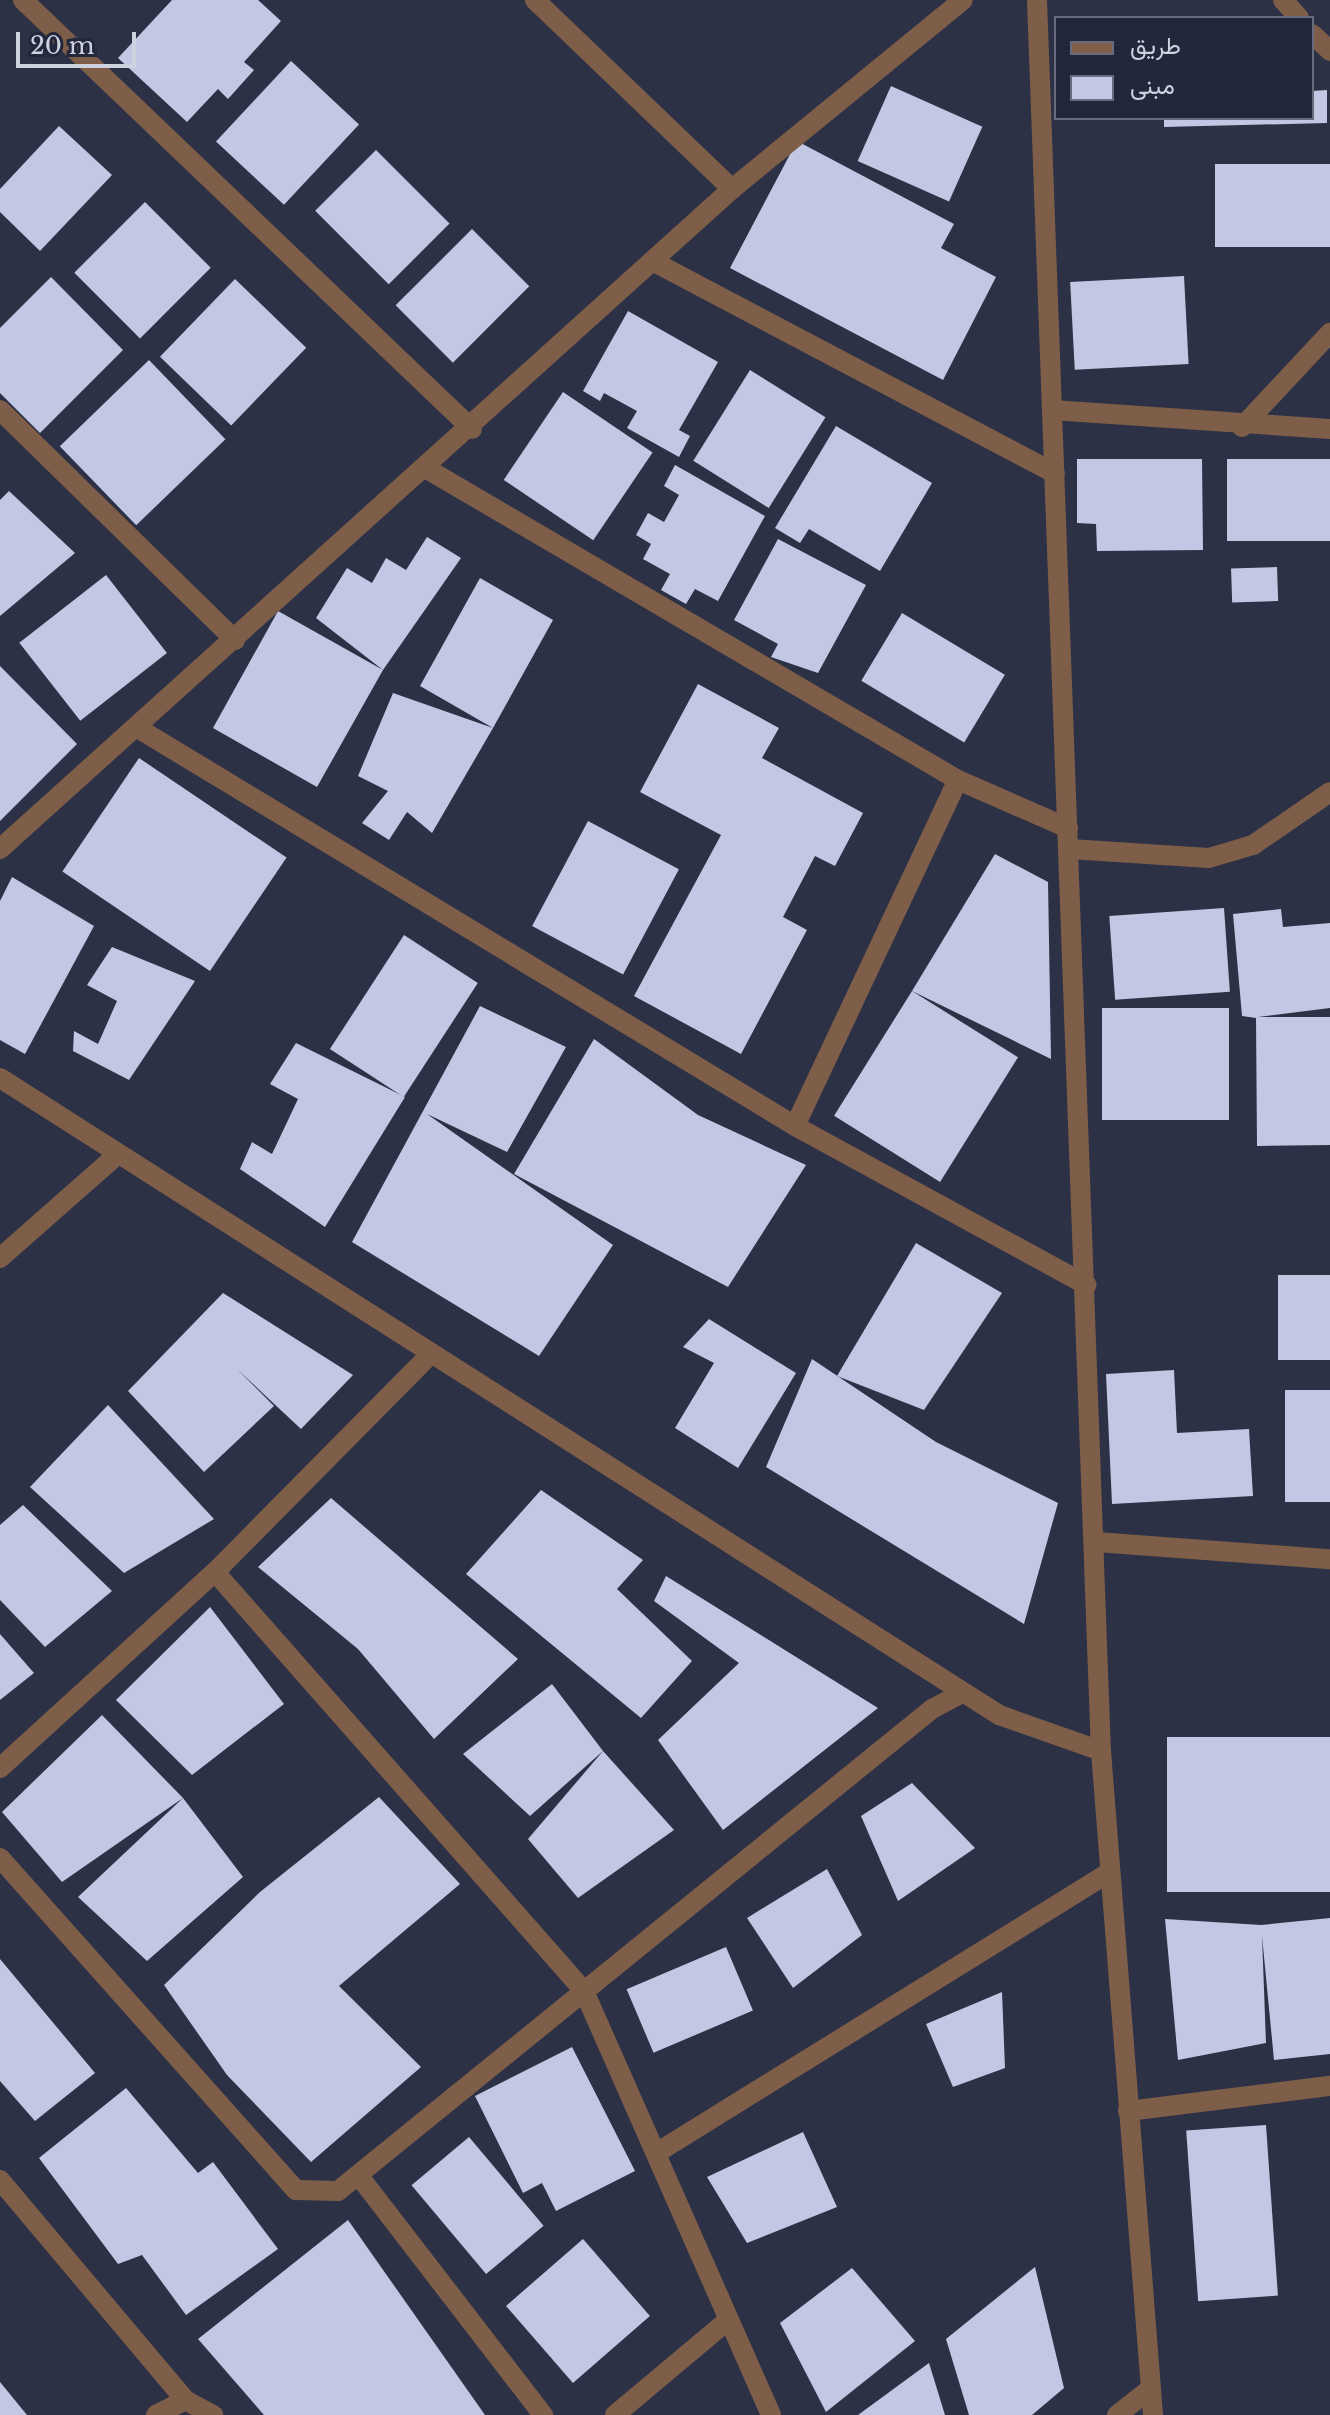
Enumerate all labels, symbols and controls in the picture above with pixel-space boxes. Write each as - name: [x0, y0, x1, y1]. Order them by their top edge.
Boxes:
- scale bar: [20, 16, 140, 66]
- legend: [1054, 16, 1314, 120]
- text: 20 m: [30, 31, 95, 60]
- text: طريق: [1130, 31, 1181, 60]
- text: مبنى: [1130, 71, 1175, 100]

